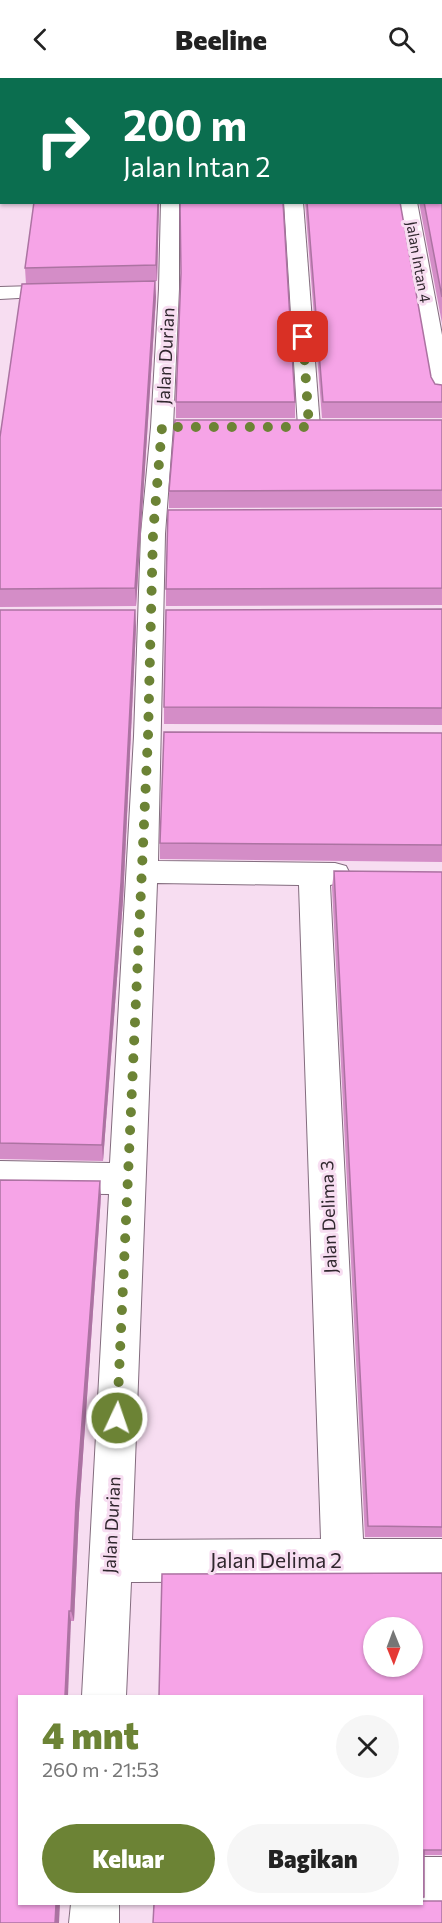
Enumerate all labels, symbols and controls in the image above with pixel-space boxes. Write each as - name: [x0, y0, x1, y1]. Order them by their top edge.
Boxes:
- icon: back: [24, 23, 57, 56]
- text: Beeline: [175, 23, 267, 56]
- icon: search: [385, 23, 418, 56]
- text: 200 m: [123, 98, 247, 150]
- icon: right: [24, 102, 102, 180]
- text: Jalan Intan 2: [123, 150, 270, 183]
- street label: Jalan Intan 4: [403, 220, 435, 304]
- street label: Jalan Durian: [151, 307, 179, 405]
- pin: [277, 311, 328, 362]
- icon: arrive: [286, 320, 319, 353]
- street label: Jalan Delima 3: [315, 1160, 341, 1274]
- position arrow: [85, 1386, 149, 1450]
- street label: Jalan Durian: [97, 1476, 125, 1574]
- street label: Jalan Delima 2: [210, 1547, 342, 1572]
- north arrow: [363, 1617, 423, 1677]
- map controls: [363, 1617, 423, 1677]
- text: 4 mnt: [42, 1712, 139, 1756]
- button: close: [336, 1715, 399, 1778]
- text: 260 m · 21:53: [42, 1757, 159, 1781]
- button: Keluar: [42, 1824, 215, 1893]
- button: Bagikan: [227, 1824, 399, 1893]

